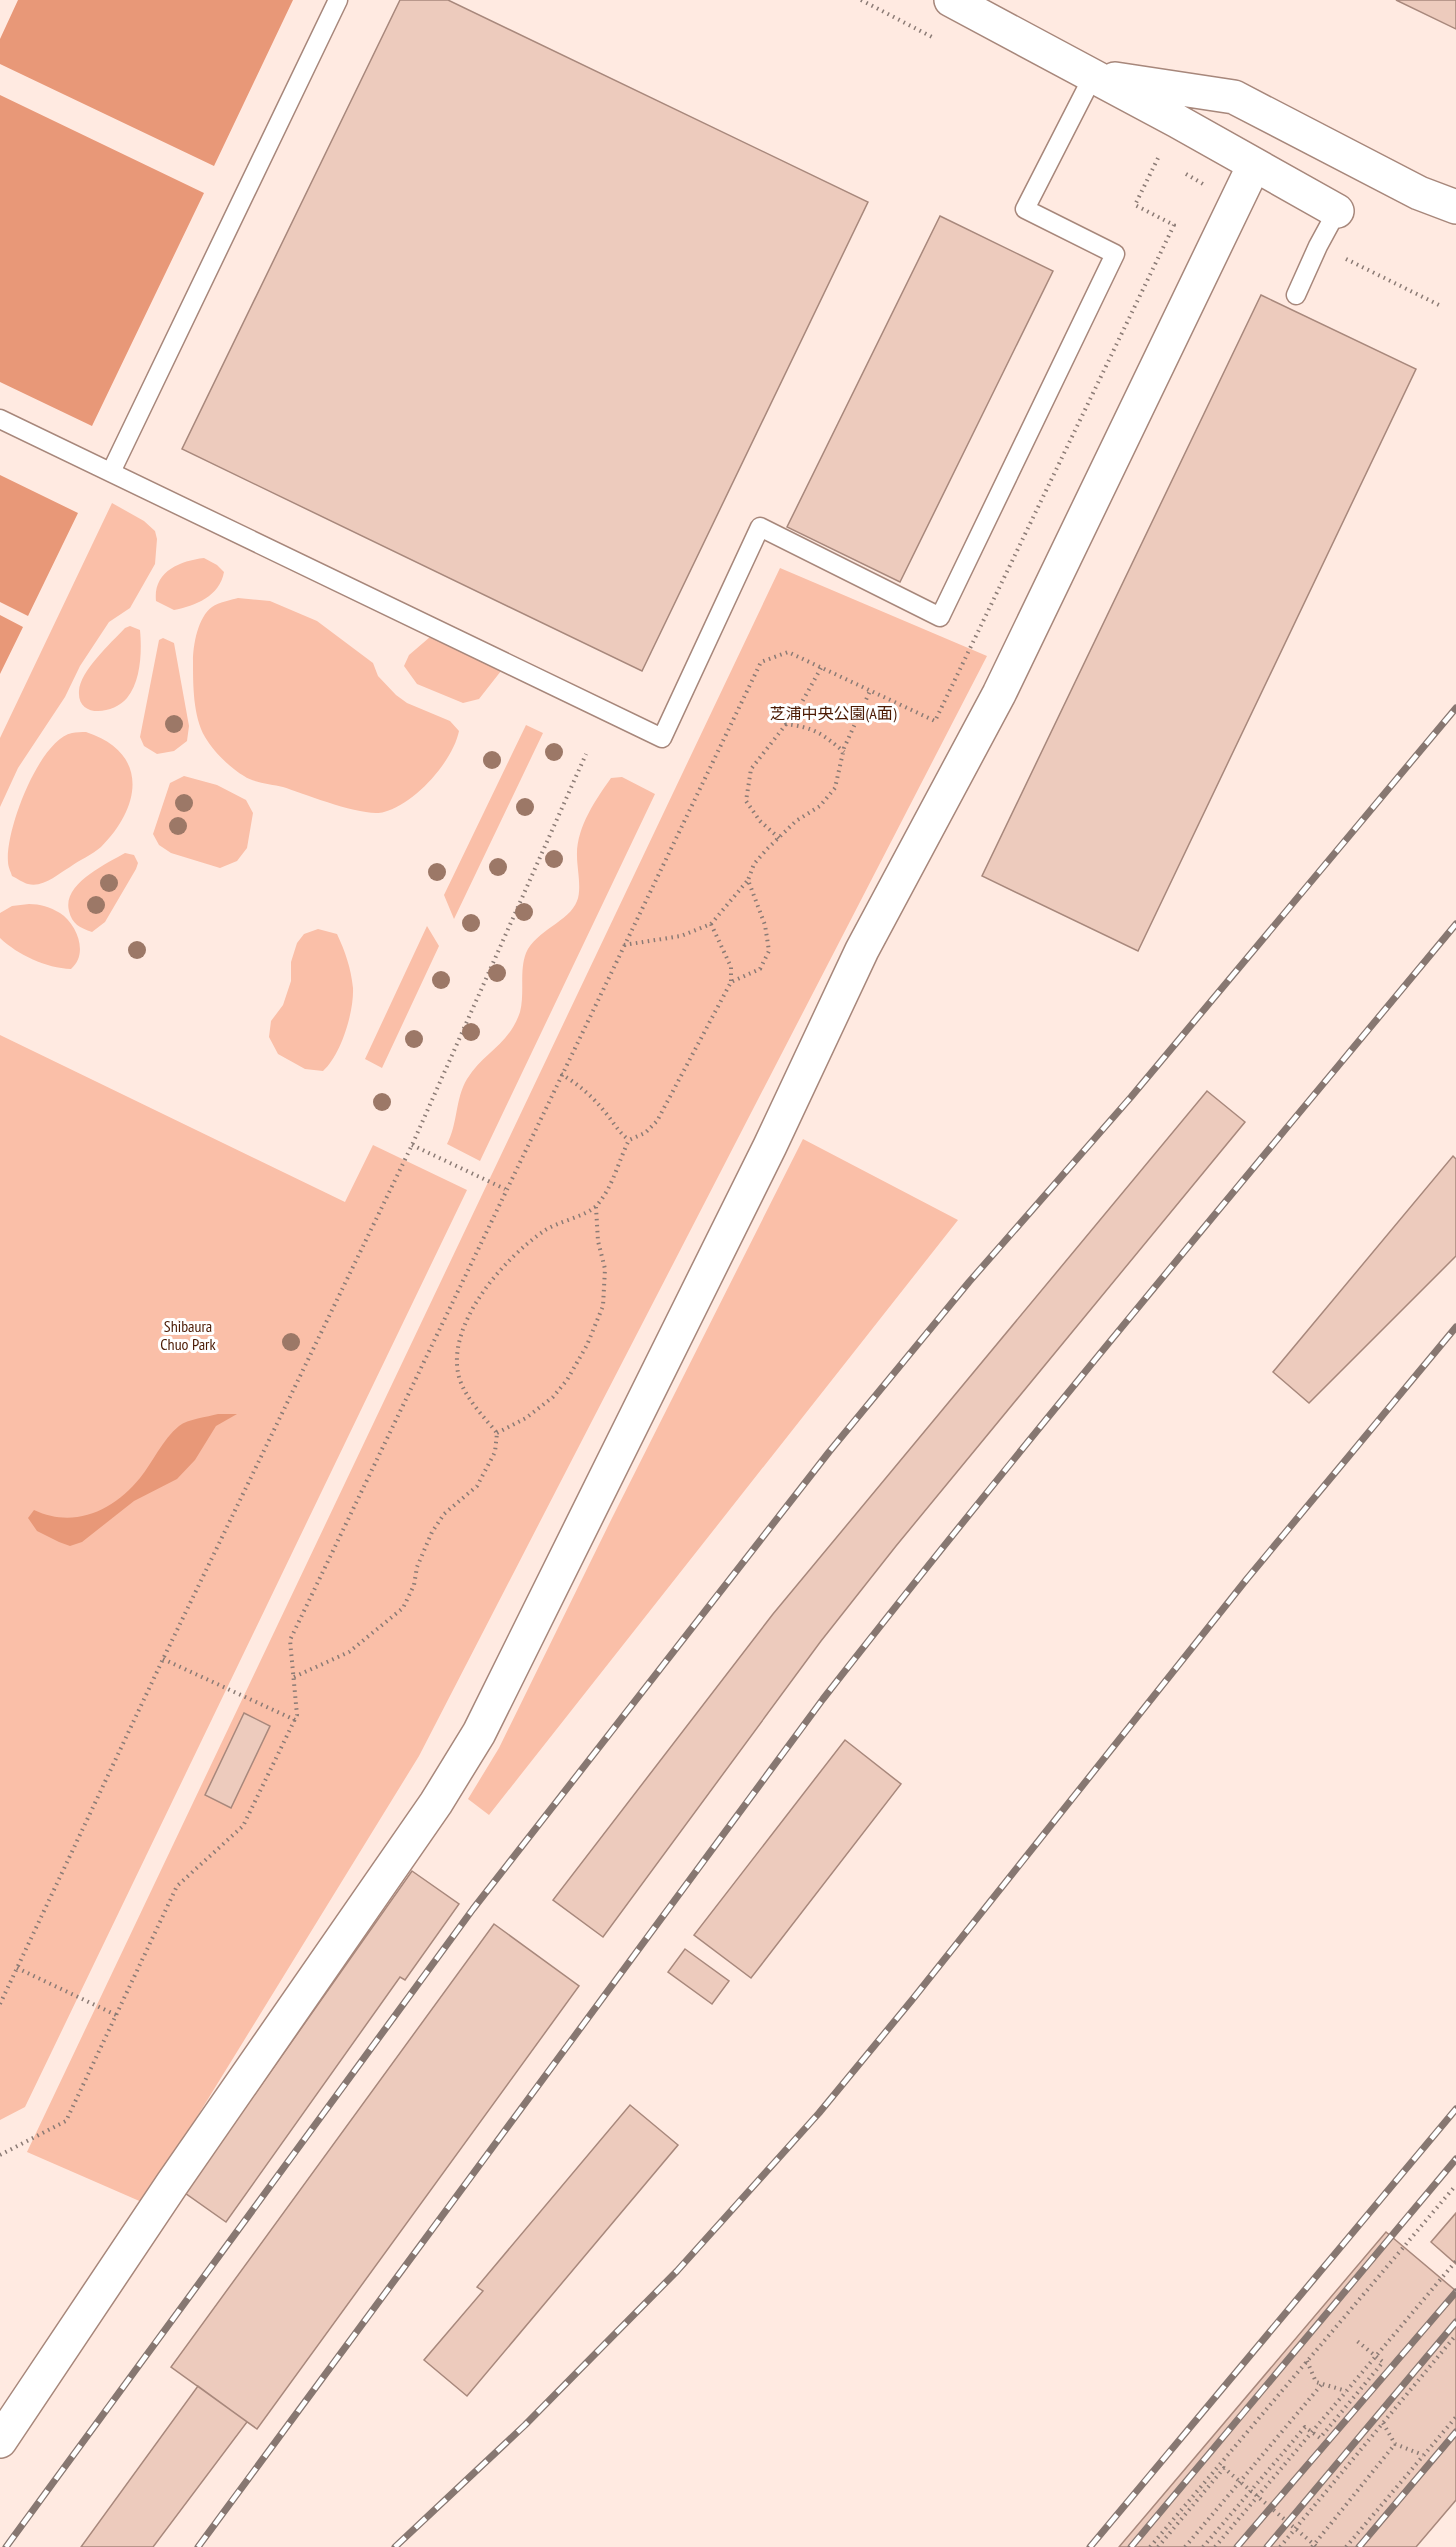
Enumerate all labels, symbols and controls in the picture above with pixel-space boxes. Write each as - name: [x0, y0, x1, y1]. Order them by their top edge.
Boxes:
- park label: 芝浦中央公園(A面): [769, 703, 897, 723]
- park label: Shibaura Chuo Park: [160, 1316, 216, 1354]

